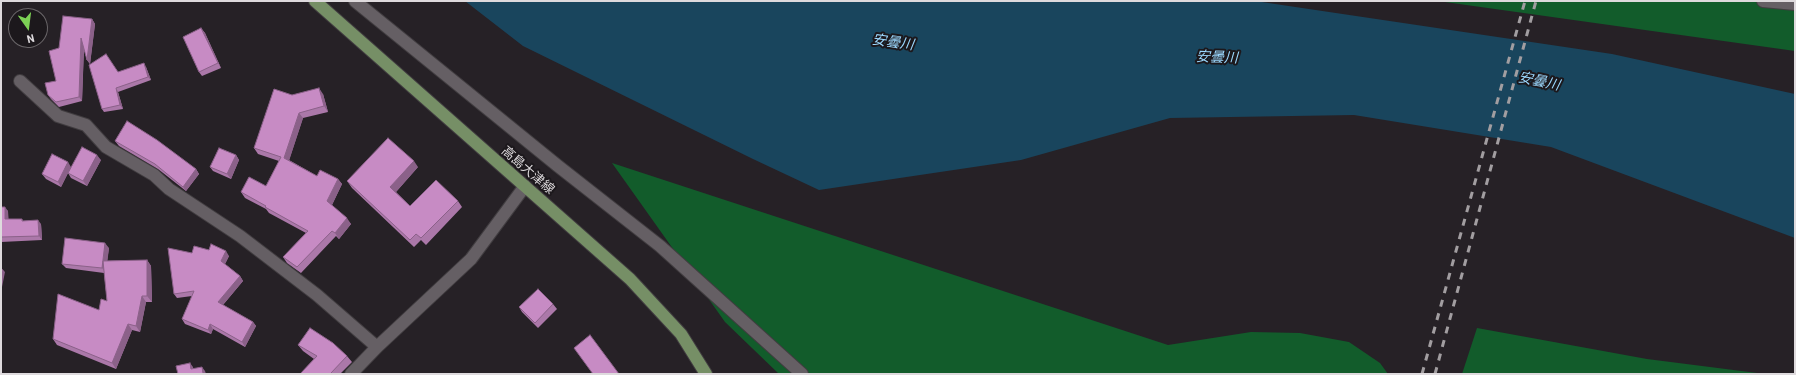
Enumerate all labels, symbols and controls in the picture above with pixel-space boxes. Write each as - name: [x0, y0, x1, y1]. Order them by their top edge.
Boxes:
- north arrow: [8, 8, 48, 48]
- water label: 安曇川: [871, 31, 915, 53]
- text: N: [26, 32, 36, 46]
- water label: 安曇川: [1196, 48, 1238, 66]
- water label: 安曇川: [1517, 68, 1561, 94]
- street label: 高島大津線: [498, 143, 558, 197]

